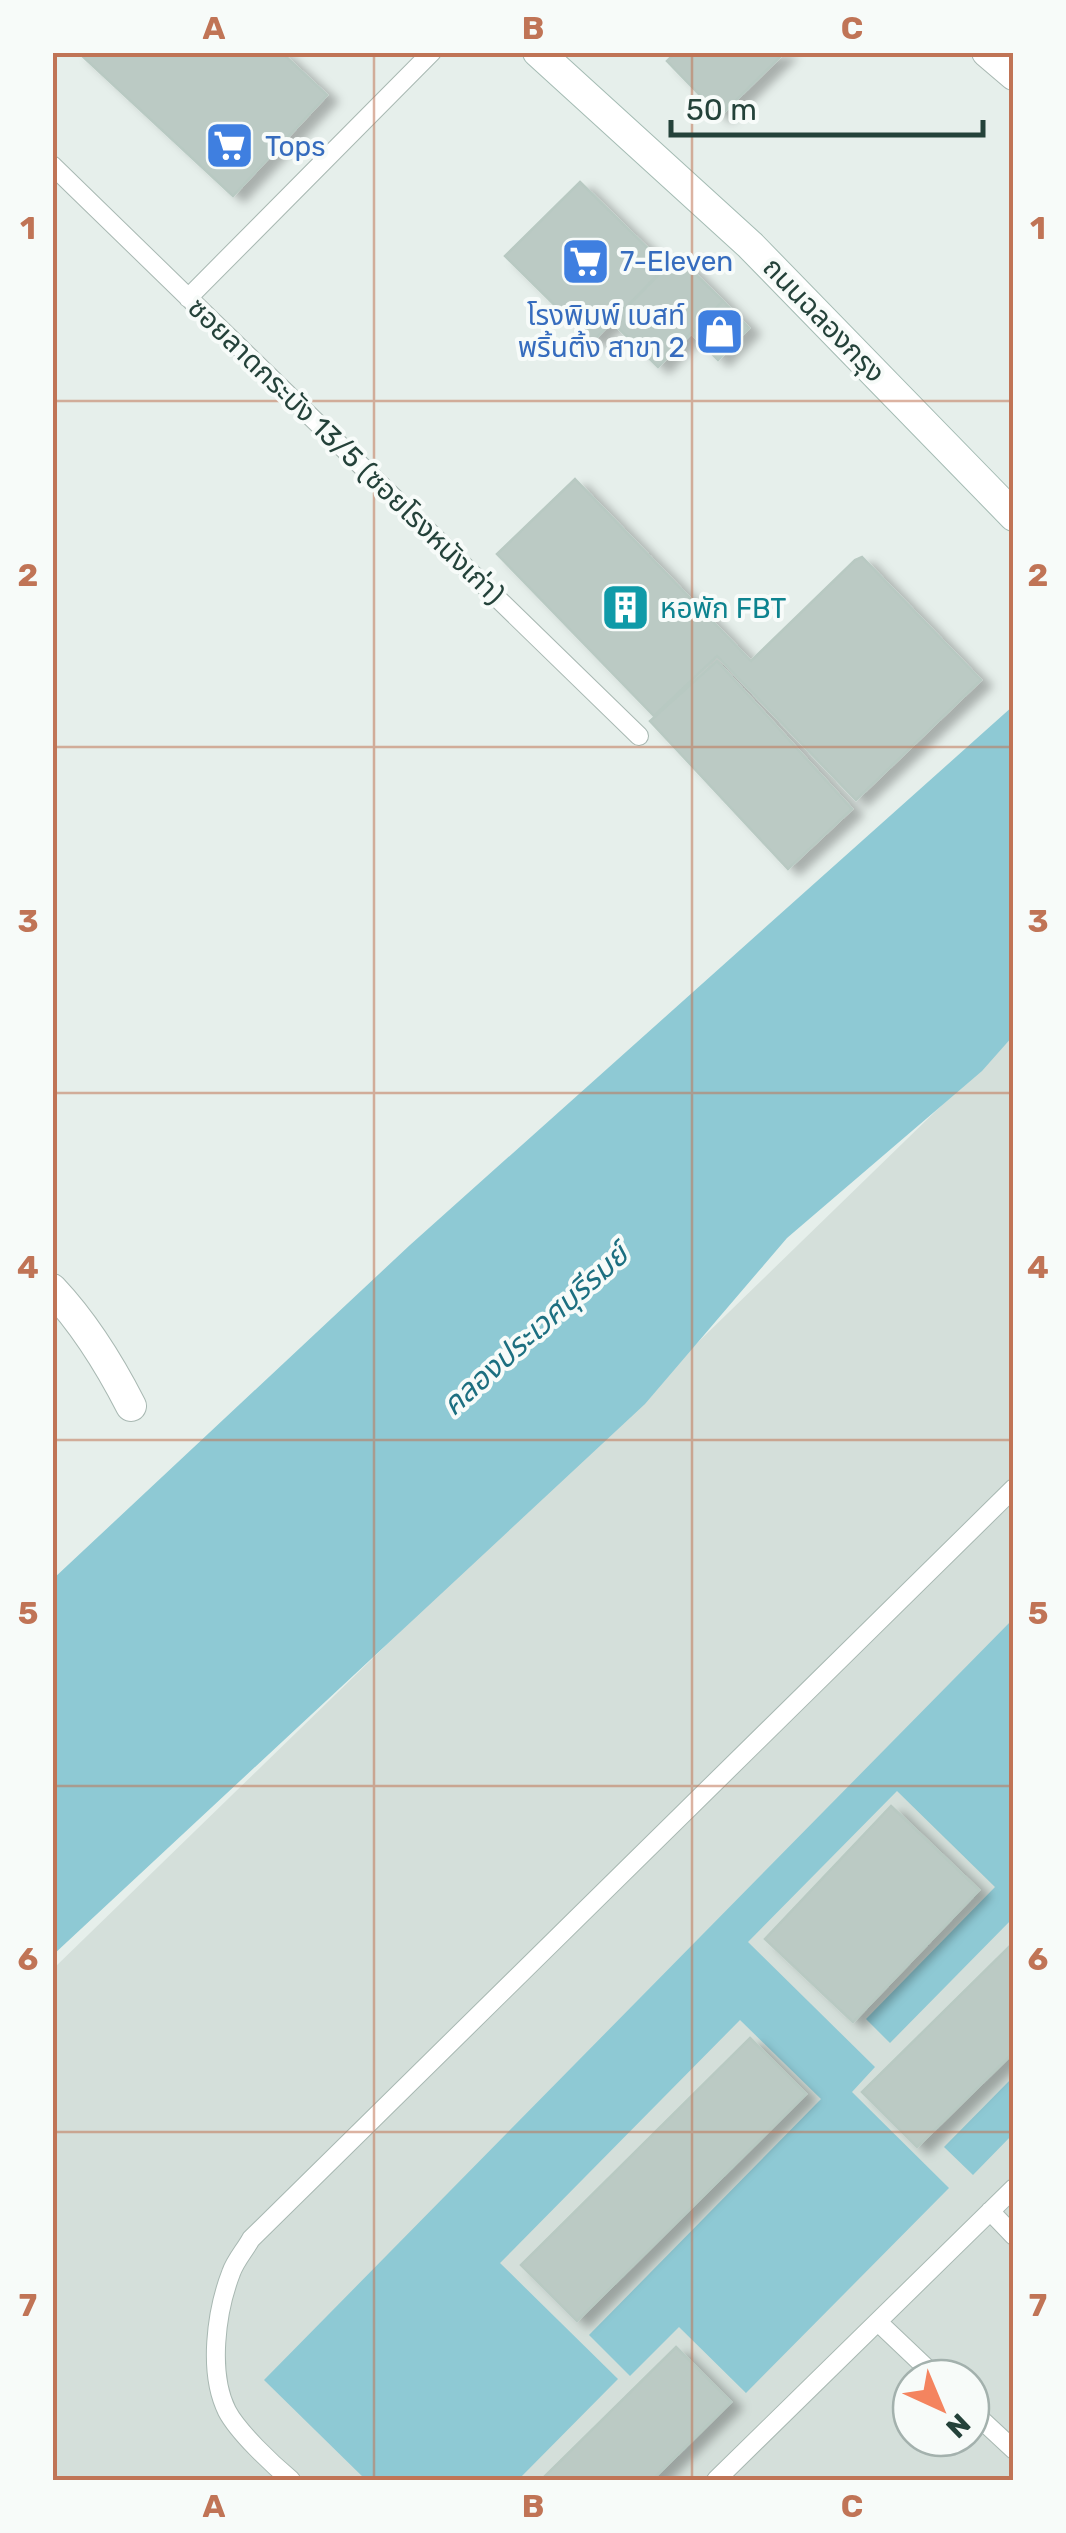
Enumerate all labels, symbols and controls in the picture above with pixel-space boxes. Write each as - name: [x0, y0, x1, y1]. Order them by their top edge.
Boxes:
- text: A: [203, 9, 226, 47]
- text: B: [522, 9, 544, 47]
- text: C: [841, 9, 863, 47]
- scale bar: [671, 75, 984, 137]
- text: 50 m: [686, 92, 757, 128]
- supermarket icon: Tops: [204, 120, 256, 172]
- place label: Tops: [265, 130, 326, 163]
- text: 1: [20, 209, 36, 247]
- text: 1: [1030, 209, 1046, 247]
- supermarket icon: 7-Eleven: [559, 235, 611, 287]
- place label: 7-Eleven: [620, 245, 733, 278]
- street label: ถนนฉลองกรุง: [756, 251, 892, 389]
- street label: ซอยลาดกระบัง 13/5 (ซอยโรงหนังเก่า): [181, 291, 511, 611]
- place label: โรงพิมพ์ เบสท์ พริ้นติ้ง สาขา 2: [518, 299, 685, 364]
- shop icon: โรงพิมพ์ เบสท์ พริ้นติ้ง สาขา 2: [694, 305, 746, 357]
- text: 2: [18, 556, 38, 594]
- text: 2: [1028, 556, 1048, 594]
- building icon: หอพัก FBT: [599, 582, 651, 634]
- place label: หอพัก FBT: [660, 592, 787, 625]
- text: 3: [17, 902, 39, 940]
- text: 3: [1027, 902, 1049, 940]
- water label: คลองประเวศบุรีรมย์: [435, 1234, 639, 1423]
- text: 4: [17, 1248, 39, 1286]
- text: 4: [1027, 1248, 1049, 1286]
- text: 5: [18, 1594, 38, 1632]
- text: 5: [1028, 1594, 1048, 1632]
- text: 6: [18, 1940, 38, 1978]
- text: 6: [1028, 1940, 1048, 1978]
- text: 7: [19, 2286, 37, 2324]
- text: 7: [1029, 2286, 1047, 2324]
- north arrow: [891, 2358, 991, 2458]
- text: N: [939, 2407, 977, 2444]
- text: A: [203, 2487, 226, 2525]
- text: B: [522, 2487, 544, 2525]
- text: C: [841, 2487, 863, 2525]

